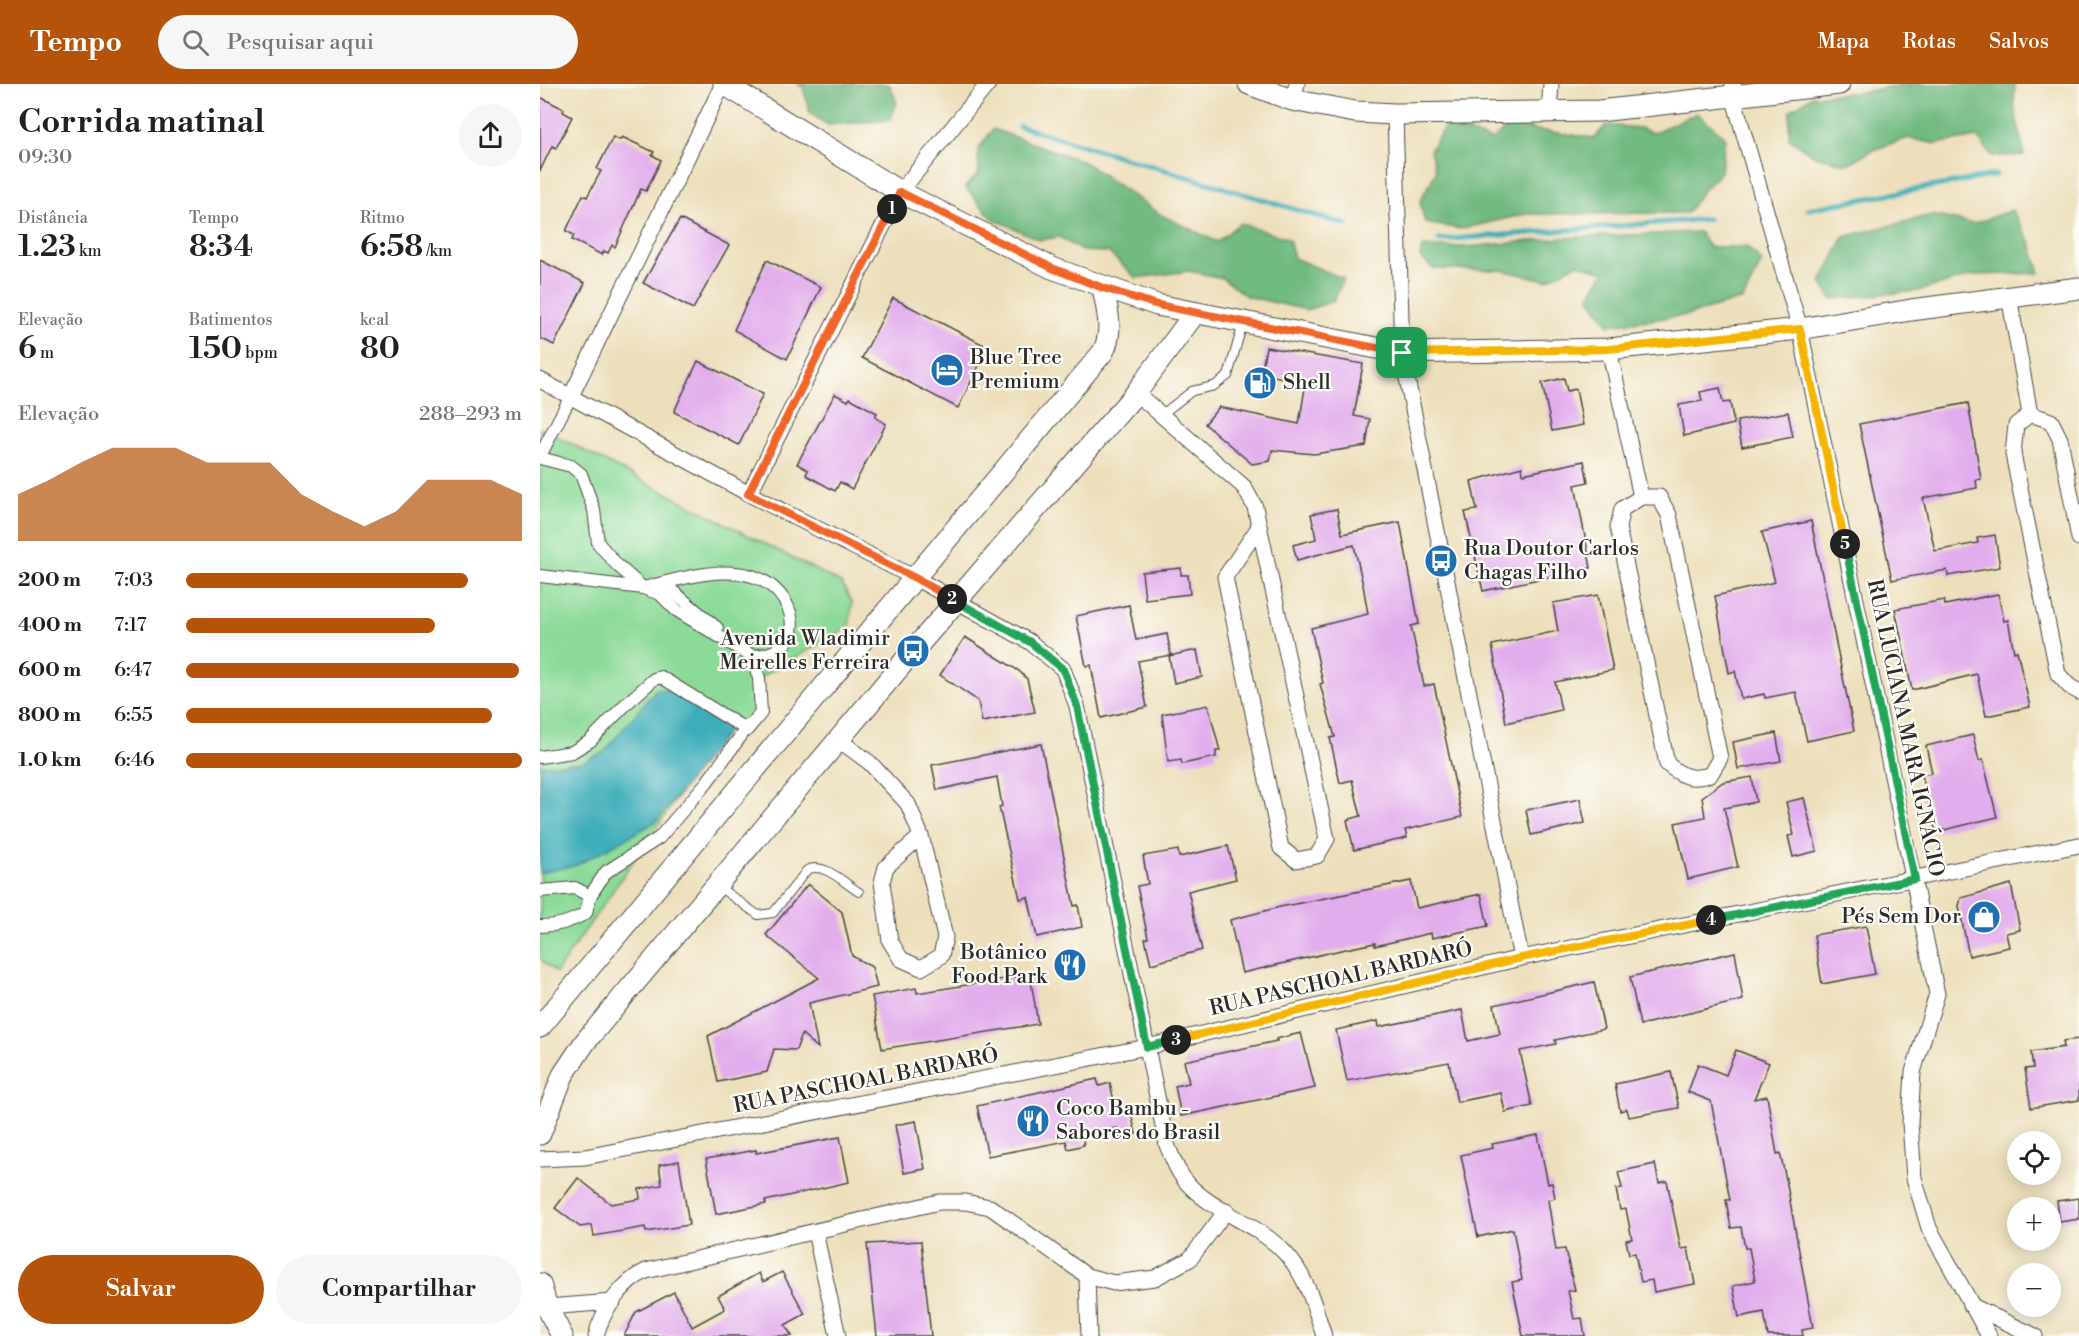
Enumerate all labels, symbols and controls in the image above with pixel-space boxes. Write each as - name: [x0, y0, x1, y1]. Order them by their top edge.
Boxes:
- search box: [158, 15, 578, 69]
- text: Tempo: [30, 25, 122, 60]
- icon: search: [179, 26, 212, 59]
- text: Pesquisar aqui: [227, 29, 374, 56]
- text: Mapa: [1817, 29, 1869, 55]
- text: Rotas: [1902, 29, 1956, 55]
- text: Salvos: [1989, 29, 2049, 55]
- text: Corrida matinal: [18, 102, 265, 143]
- button: share: [459, 104, 522, 167]
- text: 09:30: [18, 145, 72, 170]
- pin: 1: [877, 194, 907, 224]
- text: 1: [888, 199, 896, 219]
- text: Distância: [18, 208, 88, 228]
- text: Tempo: [189, 208, 239, 228]
- text: Ritmo: [360, 208, 405, 228]
- text: 1.23: [18, 228, 76, 266]
- text: 8:34: [189, 228, 253, 266]
- text: 6:58: [360, 228, 423, 266]
- text: km: [76, 241, 101, 261]
- text: /km: [423, 241, 452, 261]
- text: Elevação: [18, 310, 83, 330]
- text: Batimentos: [189, 310, 272, 330]
- text: kcal: [360, 310, 389, 330]
- pin: [1376, 327, 1427, 378]
- text: 6: [18, 330, 37, 368]
- text: 150: [189, 330, 242, 368]
- text: 80: [360, 330, 400, 368]
- icon: arrive: [1385, 336, 1418, 369]
- text: m: [37, 343, 54, 363]
- text: bpm: [242, 343, 278, 363]
- place label: Blue Tree Premium: [969, 345, 1062, 395]
- hotel icon: Blue Tree Premium: [929, 352, 965, 388]
- fuel station icon: Shell: [1242, 365, 1278, 401]
- place label: Shell: [1283, 370, 1331, 396]
- text: Elevação: [18, 402, 99, 427]
- text: 288–293 m: [419, 402, 522, 427]
- pin: 5: [1830, 529, 1860, 559]
- text: 5: [1840, 534, 1850, 554]
- place label: Rua Doutor Carlos Chagas Filho: [1464, 536, 1639, 586]
- bus stop icon: Rua Doutor Carlos Chagas Filho: [1423, 543, 1459, 579]
- text: 200 m: [18, 568, 81, 593]
- text: 7:03: [114, 568, 153, 593]
- street label: RUA LUCIANA MARA IGNÁCIO: [1861, 576, 1951, 879]
- pin: 2: [937, 584, 967, 614]
- text: 2: [947, 589, 957, 609]
- text: 400 m: [18, 613, 82, 638]
- text: 7:17: [114, 613, 147, 638]
- place label: Avenida Wladimir Meirelles Ferreira: [719, 626, 890, 676]
- bus stop icon: Avenida Wladimir Meirelles Ferreira: [895, 633, 931, 669]
- text: 600 m: [18, 658, 81, 683]
- text: 6:47: [114, 658, 152, 683]
- text: 800 m: [18, 703, 81, 728]
- text: 6:55: [114, 703, 153, 728]
- text: 1.0 km: [18, 748, 82, 773]
- text: 6:46: [114, 748, 155, 773]
- shop icon: Pés Sem Dor: [1966, 899, 2002, 935]
- place label: Pés Sem Dor: [1841, 904, 1961, 930]
- pin: 4: [1696, 905, 1726, 935]
- text: 4: [1706, 910, 1716, 930]
- street label: RUA PASCHOAL BARDARÓ: [1206, 933, 1475, 1022]
- place label: Botânico Food Park: [951, 940, 1048, 990]
- restaurant icon: Botânico Food Park: [1052, 947, 1088, 983]
- pin: 3: [1161, 1025, 1191, 1055]
- text: 3: [1171, 1030, 1181, 1050]
- street label: RUA PASCHOAL BARDARÓ: [731, 1040, 1001, 1119]
- place label: Coco Bambu - Sabores do Brasil: [1056, 1096, 1220, 1146]
- restaurant icon: Coco Bambu - Sabores do Brasil: [1015, 1103, 1051, 1139]
- map controls: [2007, 1131, 2061, 1317]
- button: locate: [2007, 1131, 2061, 1185]
- button: +: [2007, 1197, 2061, 1251]
- button: Salvar: [18, 1255, 264, 1324]
- button: Compartilhar: [276, 1255, 522, 1324]
- button: −: [2007, 1263, 2061, 1317]

